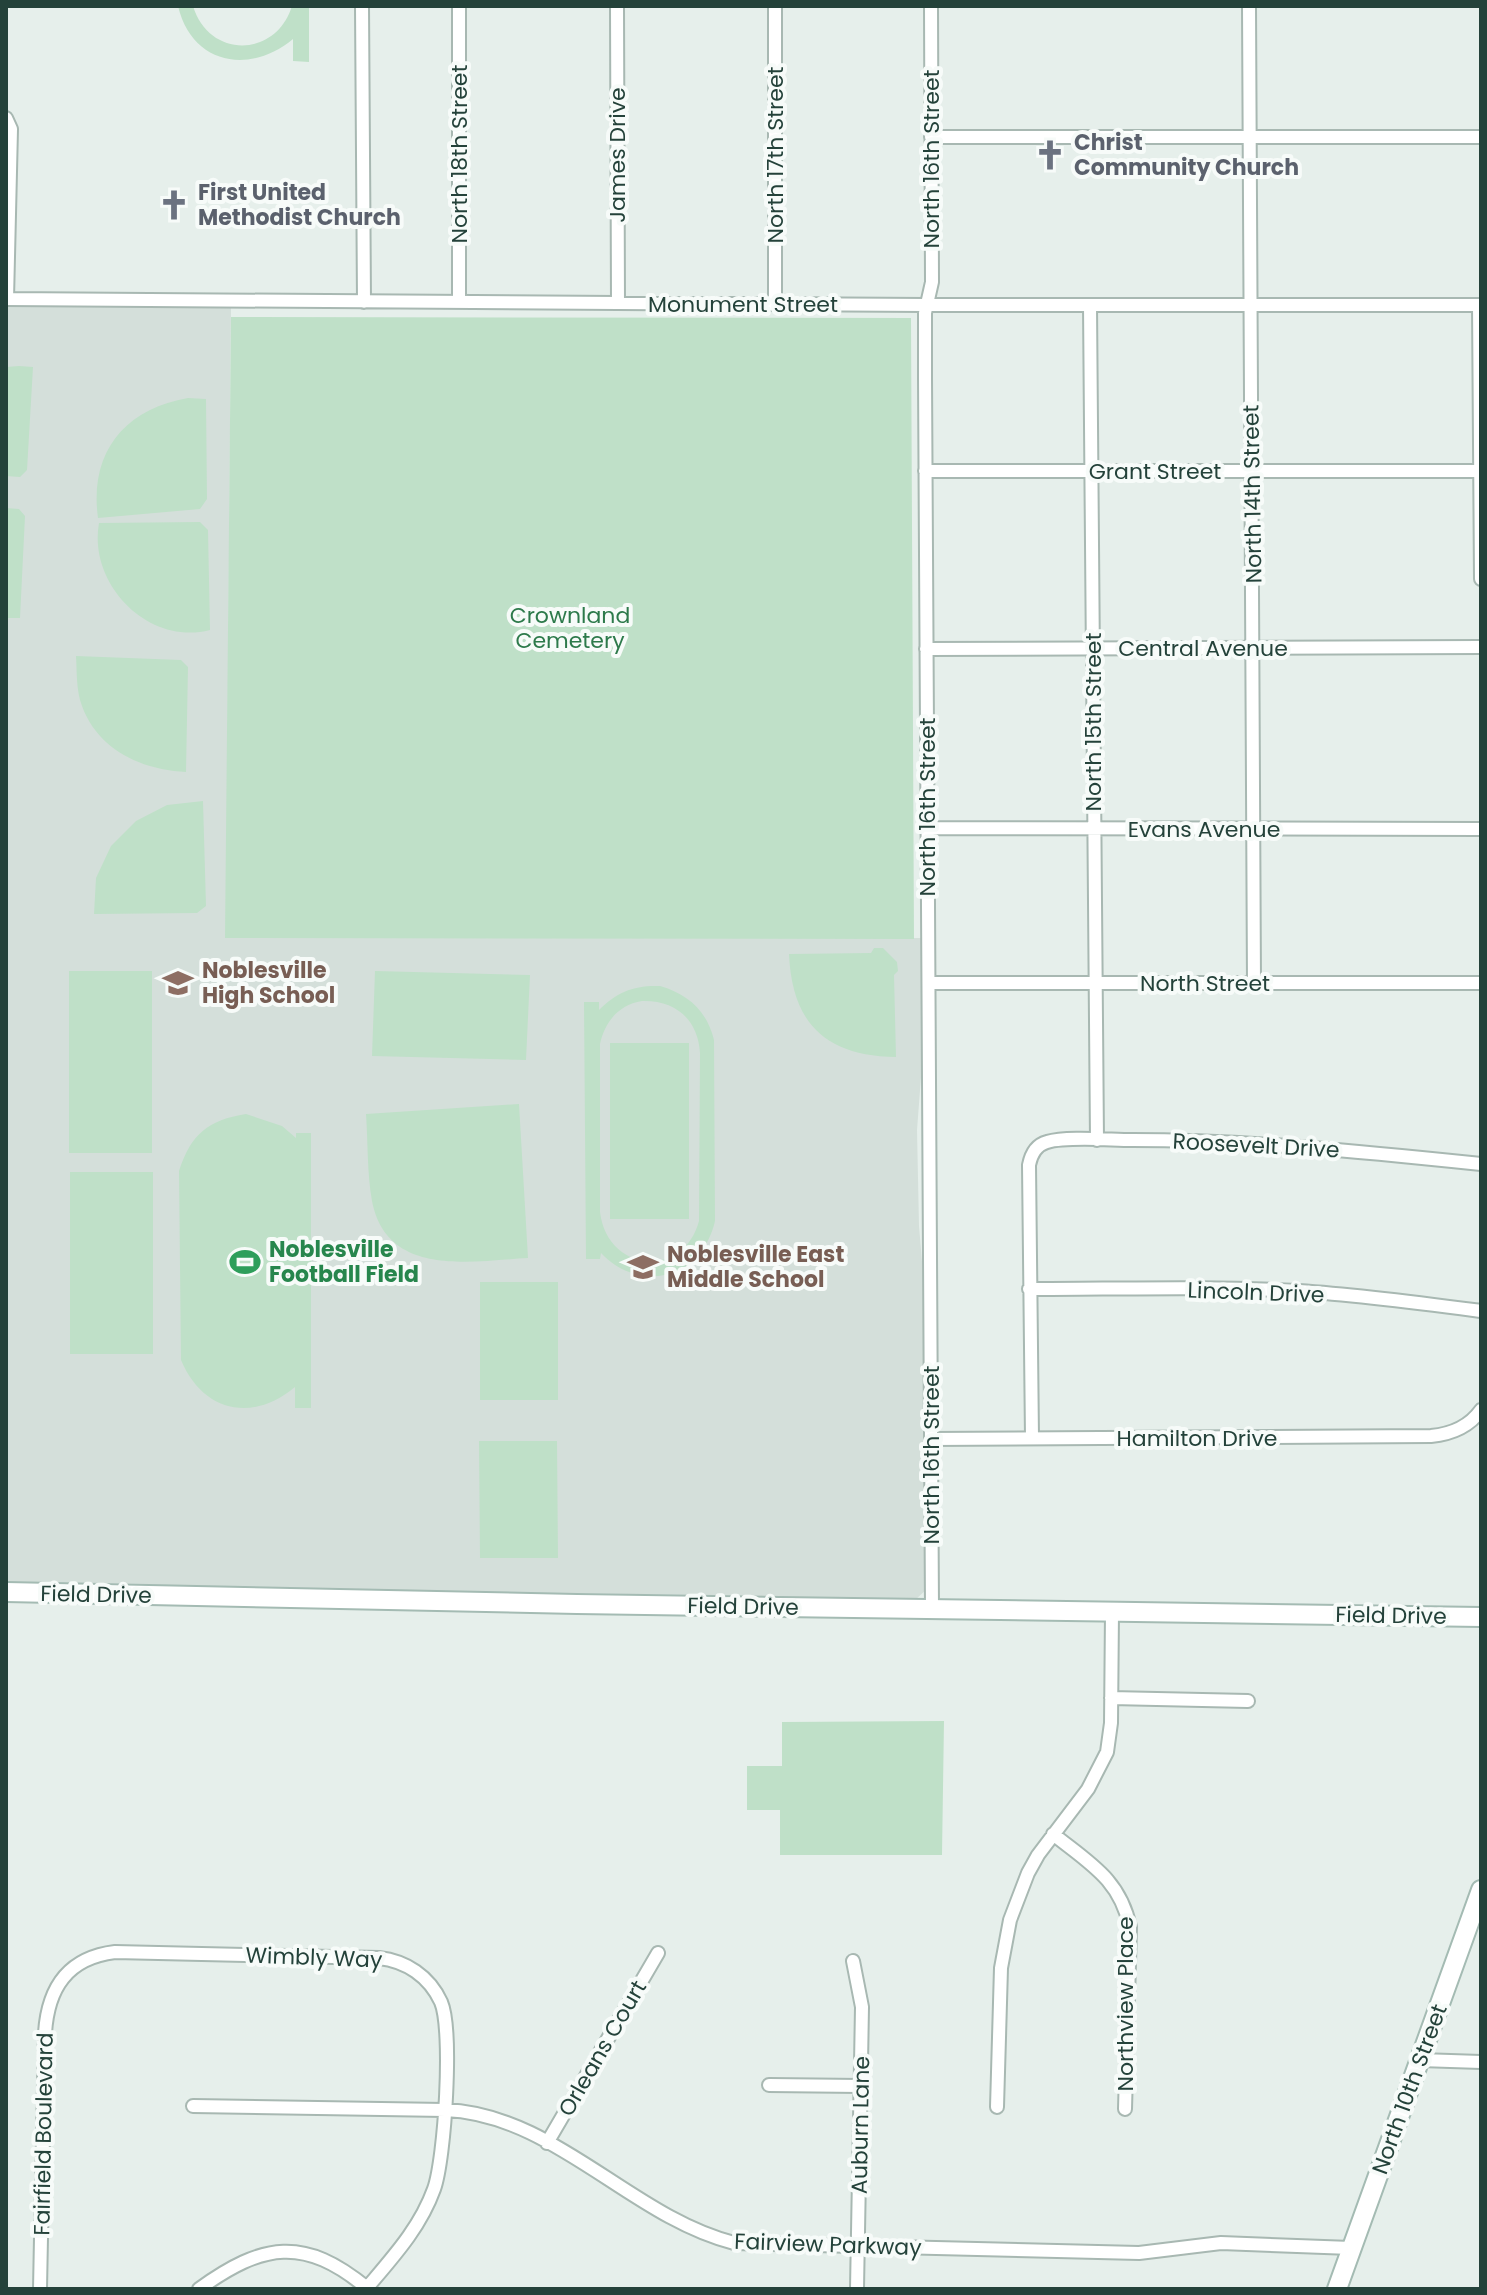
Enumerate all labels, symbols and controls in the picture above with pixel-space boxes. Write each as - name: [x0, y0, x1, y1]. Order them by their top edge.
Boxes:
- street label: North 18th Street: [444, 64, 475, 244]
- street label: North 17th Street: [760, 66, 791, 244]
- street label: North 16th Street: [916, 69, 947, 249]
- street label: James Drive: [602, 87, 633, 223]
- place label: Christ Community Church: [1074, 127, 1299, 183]
- church icon: Christ Community Church: [1033, 138, 1067, 172]
- place label: First United Methodist Church: [198, 177, 401, 233]
- church icon: First United Methodist Church: [157, 188, 191, 222]
- street label: Monument Street: [648, 289, 838, 320]
- street label: North 14th Street: [1235, 404, 1270, 584]
- street label: Grant Street: [1089, 456, 1221, 487]
- park label: Crownland Cemetery: [510, 600, 630, 656]
- street label: North 15th Street: [1078, 633, 1109, 811]
- street label: Central Avenue: [1118, 633, 1288, 664]
- street label: North 16th Street: [912, 717, 943, 897]
- street label: Evans Avenue: [1128, 814, 1280, 845]
- place label: Noblesville High School: [202, 955, 335, 1011]
- school or university icon: Noblesville High School: [161, 966, 195, 1000]
- street label: North Street: [1140, 968, 1270, 999]
- street label: Roosevelt Drive: [1172, 1126, 1340, 1165]
- place label: Noblesville Football Field: [269, 1234, 419, 1290]
- place label: Noblesville East Middle School: [667, 1239, 844, 1295]
- sports icon: Noblesville Football Field: [228, 1245, 262, 1279]
- school or university icon: Noblesville East Middle School: [626, 1250, 660, 1284]
- street label: Lincoln Drive: [1187, 1275, 1325, 1310]
- street label: North 16th Street: [916, 1365, 947, 1545]
- street label: Hamilton Drive: [1117, 1423, 1277, 1454]
- street label: Field Drive: [40, 1578, 152, 1611]
- street label: Field Drive: [687, 1590, 799, 1623]
- street label: Field Drive: [1335, 1599, 1447, 1632]
- street label: Northview Place: [1110, 1916, 1141, 2092]
- street label: Wimbly Way: [245, 1940, 383, 1975]
- street label: Orleans Court: [551, 1975, 654, 2122]
- street label: North 10th Street: [1364, 2000, 1455, 2179]
- street label: Fairfield Boulevard: [26, 2032, 61, 2236]
- street label: Auburn Lane: [844, 2056, 877, 2194]
- street label: Fairview Parkway: [734, 2226, 923, 2263]

